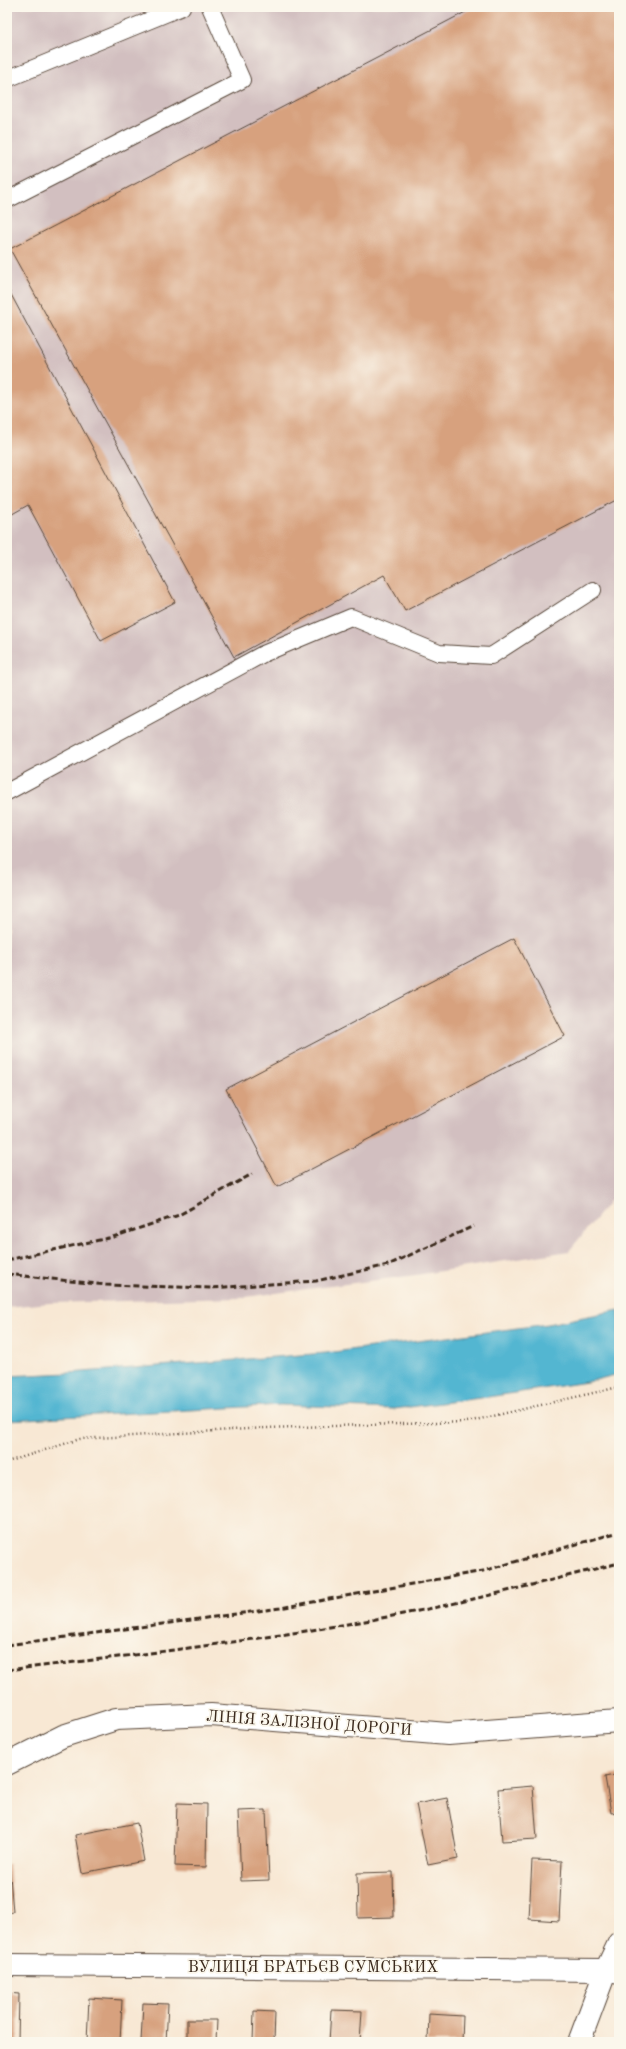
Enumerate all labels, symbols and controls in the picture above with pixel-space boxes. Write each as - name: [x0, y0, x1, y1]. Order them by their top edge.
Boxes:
- street label: ЛІНІЯ ЗАЛІЗНОЇ ДОРОГИ: [205, 1705, 413, 1739]
- street label: ВУЛИЦЯ БРАТЬЄВ СУМСЬКИХ: [188, 1960, 438, 1976]

